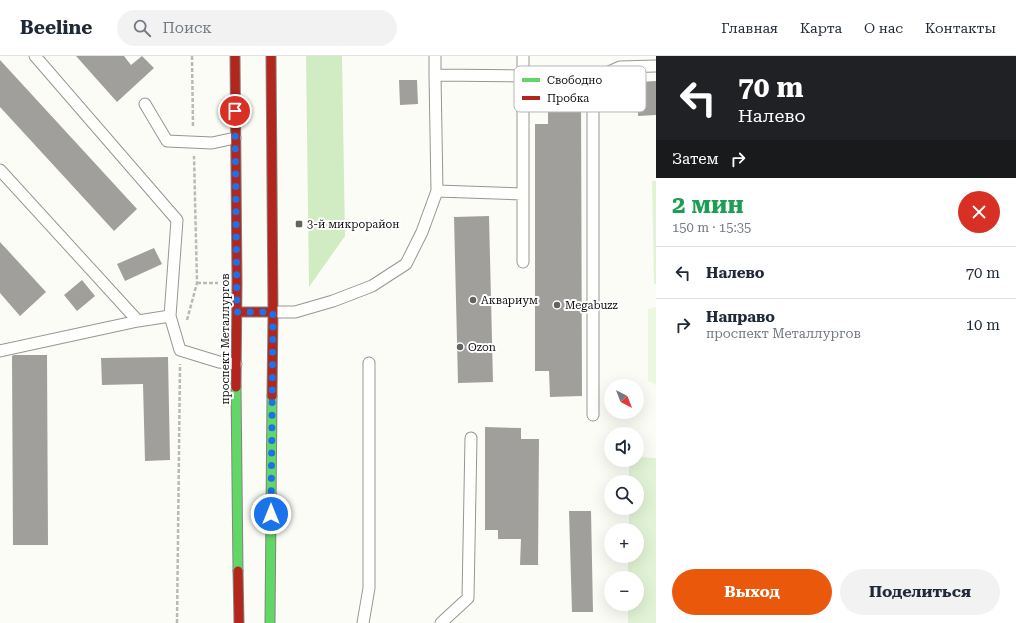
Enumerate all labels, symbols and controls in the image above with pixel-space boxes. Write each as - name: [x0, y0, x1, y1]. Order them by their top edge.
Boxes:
- search box: [117, 10, 397, 46]
- text: Beeline: [20, 16, 93, 39]
- icon: search: [131, 17, 153, 39]
- text: Поиск: [163, 19, 212, 37]
- text: Главная: [721, 20, 778, 36]
- text: Карта: [800, 20, 842, 36]
- text: О нас: [864, 20, 903, 36]
- text: Контакты: [925, 20, 996, 36]
- legend: [514, 66, 646, 112]
- text: 70 m: [738, 71, 803, 104]
- icon: left: [672, 72, 724, 124]
- text: Свободно: [547, 74, 603, 87]
- text: Пробка: [547, 92, 589, 105]
- pin: [218, 94, 252, 128]
- icon: arrive: [224, 100, 246, 122]
- text: Налево: [738, 105, 806, 126]
- icon: right: [727, 148, 749, 170]
- text: Затем: [672, 150, 719, 168]
- text: 2 мин: [672, 191, 744, 219]
- button: close: [958, 191, 1000, 233]
- place label: 3-й микрорайон: [307, 218, 400, 231]
- marker: 3-й микрорайон: [294, 219, 304, 229]
- text: 150 m · 15:35: [672, 220, 751, 235]
- icon: left: [672, 262, 694, 284]
- text: Налево: [706, 264, 765, 282]
- text: 70 m: [966, 264, 1000, 282]
- street label: проспект Металлургов: [219, 273, 232, 405]
- place label: Аквариум: [481, 294, 538, 307]
- marker: Аквариум: [468, 295, 478, 305]
- place label: Megabuzz: [565, 299, 618, 312]
- marker: Megabuzz: [552, 300, 562, 310]
- text: Направо: [706, 308, 775, 326]
- icon: right: [672, 314, 694, 336]
- text: 10 m: [966, 316, 1000, 334]
- text: проспект Металлургов: [706, 326, 861, 341]
- place label: Ozon: [468, 341, 496, 354]
- marker: Ozon: [455, 342, 465, 352]
- north arrow: [604, 379, 644, 419]
- map controls: [604, 379, 644, 611]
- button: sound: [604, 427, 644, 467]
- button: search: [604, 475, 644, 515]
- position arrow: [250, 493, 292, 535]
- button: +: [604, 523, 644, 563]
- button: Выход: [672, 569, 832, 615]
- button: Поделиться: [840, 569, 1000, 615]
- button: −: [604, 571, 644, 611]

